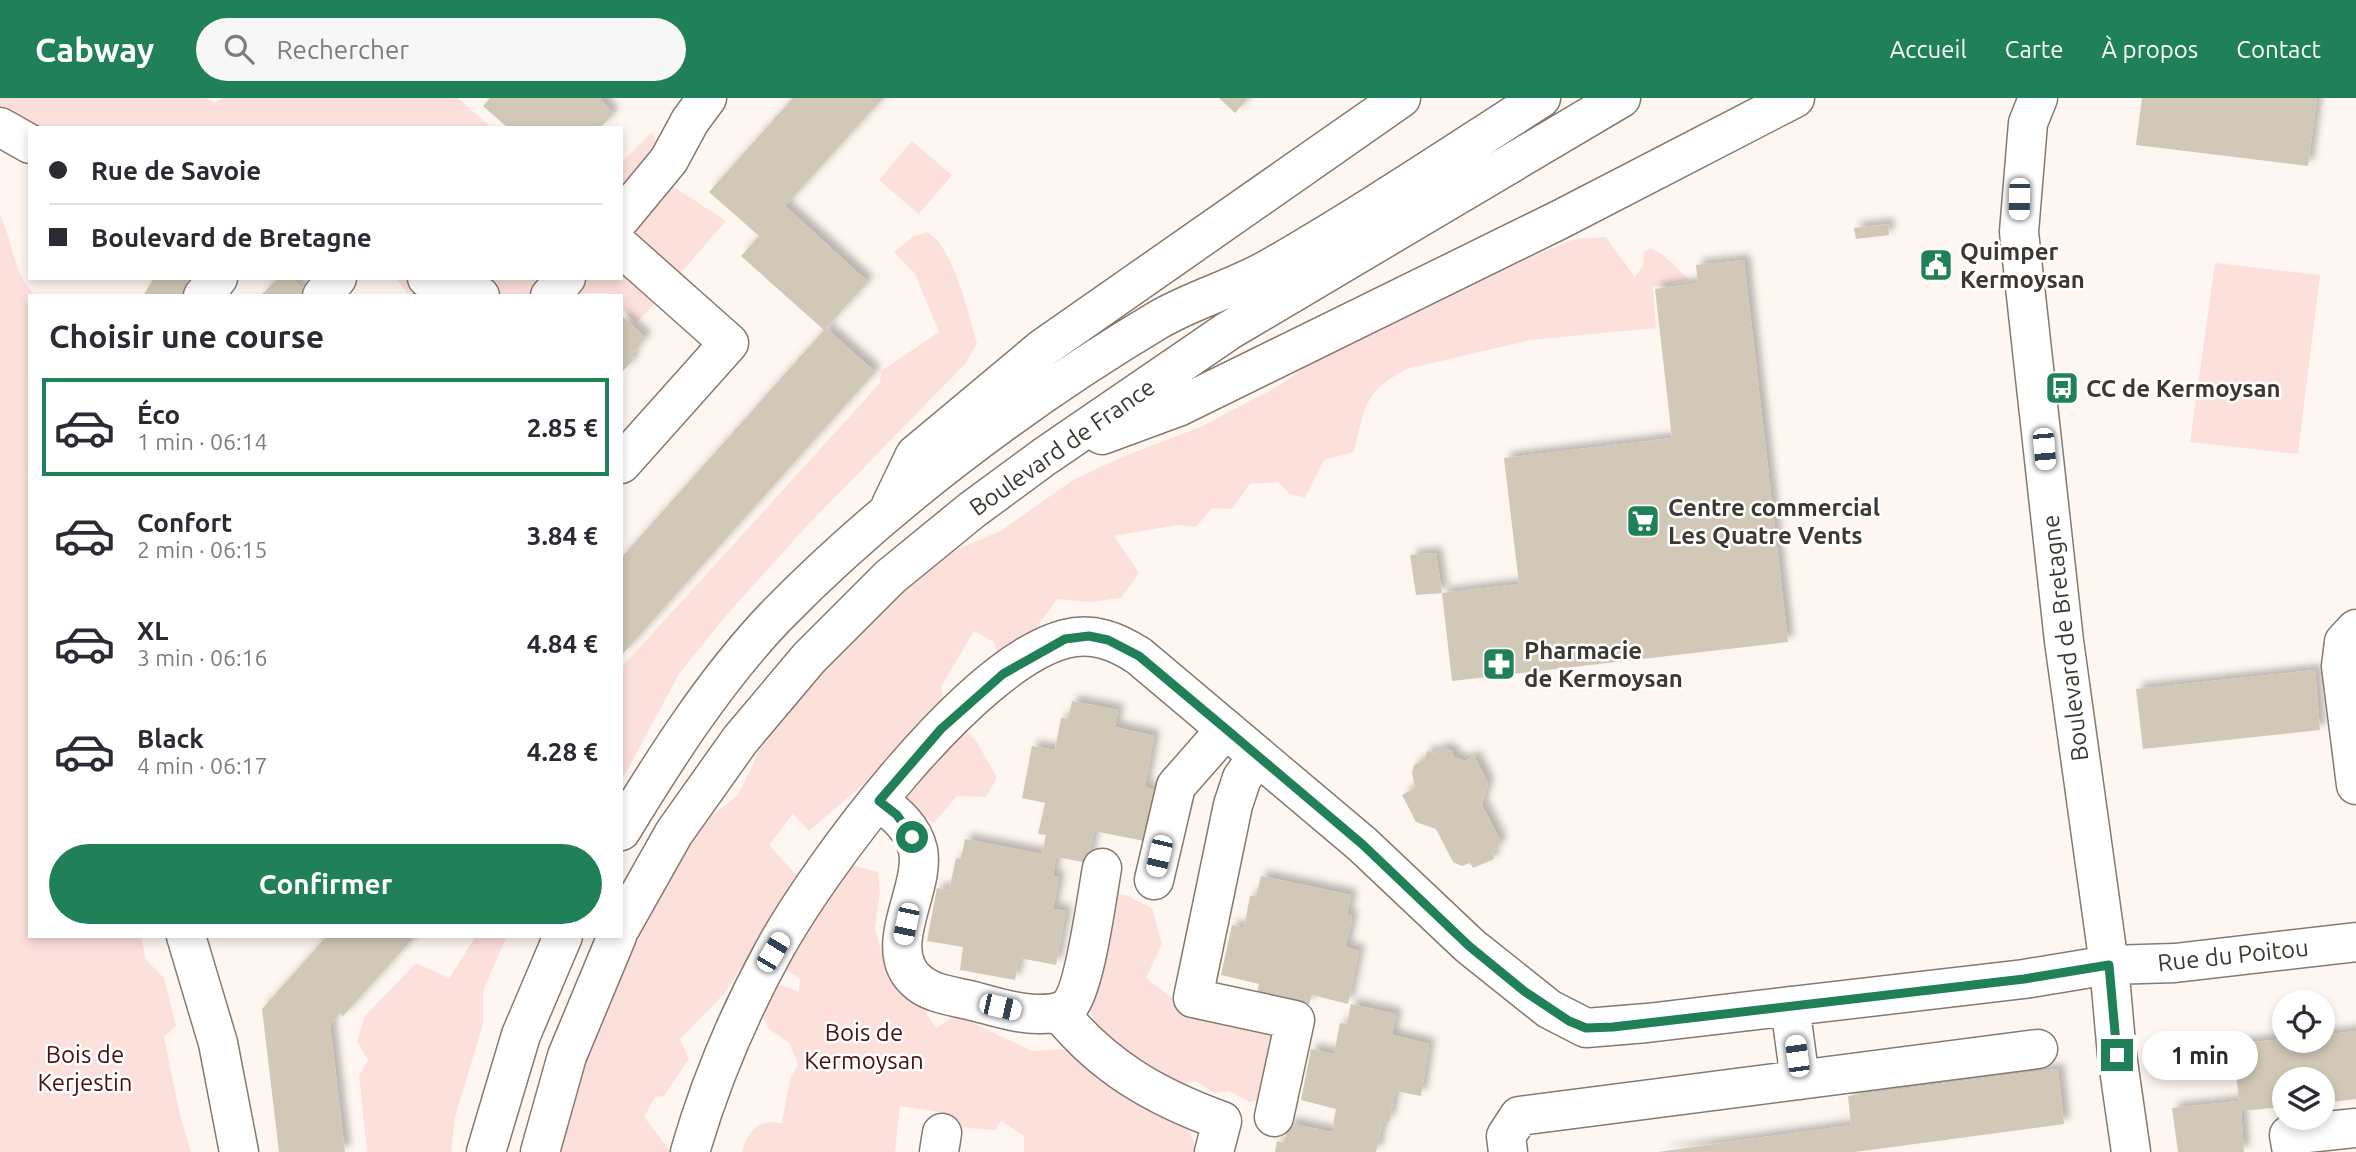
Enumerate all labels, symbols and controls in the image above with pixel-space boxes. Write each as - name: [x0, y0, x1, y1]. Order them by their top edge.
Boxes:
- search box: [196, 18, 686, 81]
- icon: search: [220, 30, 258, 68]
- text: Cabway: [35, 31, 154, 68]
- text: Rechercher: [276, 35, 409, 64]
- text: Accueil: [1890, 36, 1967, 63]
- text: Carte: [2005, 36, 2064, 63]
- text: À propos: [2102, 36, 2198, 63]
- text: Contact: [2236, 36, 2321, 63]
- text: Rue de Savoie: [91, 156, 261, 185]
- car: [2009, 178, 2030, 220]
- text: Boulevard de Bretagne: [91, 223, 372, 252]
- place label: Quimper Kermoysan: [1960, 238, 2085, 293]
- public building icon: Quimper Kermoysan: [1917, 246, 1955, 284]
- text: Choisir une course: [49, 318, 324, 354]
- bus stop icon: CC de Kermoysan: [2043, 369, 2081, 407]
- street label: Boulevard de France: [964, 373, 1160, 521]
- place label: CC de Kermoysan: [2086, 375, 2281, 402]
- icon: car: [53, 396, 116, 459]
- text: Éco: [137, 400, 180, 429]
- text: 2.85 €: [527, 413, 598, 442]
- car: [2032, 427, 2057, 471]
- text: 1 min · 06:14: [137, 429, 268, 454]
- place label: Centre commercial Les Quatre Vents: [1668, 494, 1880, 549]
- supermarket icon: Centre commercial Les Quatre Vents: [1624, 502, 1662, 540]
- icon: car: [53, 504, 116, 567]
- text: Confort: [137, 508, 232, 537]
- street label: Boulevard de Bretagne: [2036, 513, 2094, 763]
- text: 3.84 €: [527, 521, 598, 550]
- text: 2 min · 06:15: [137, 537, 268, 562]
- icon: car: [53, 612, 116, 675]
- text: XL: [137, 616, 168, 645]
- text: 4.84 €: [527, 629, 598, 658]
- place label: Pharmacie de Kermoysan: [1524, 637, 1683, 692]
- text: 3 min · 06:16: [137, 645, 268, 670]
- pharmacy icon: Pharmacie de Kermoysan: [1480, 645, 1518, 683]
- icon: car: [53, 720, 116, 783]
- text: Black: [137, 724, 204, 753]
- text: 4.28 €: [527, 737, 598, 766]
- text: 4 min · 06:17: [137, 753, 268, 778]
- route start: [896, 821, 928, 853]
- car: [1145, 833, 1174, 879]
- button: Confirmer: [49, 844, 602, 924]
- car: [892, 901, 921, 947]
- car: [754, 929, 793, 975]
- street label: Rue du Poitou: [2156, 934, 2310, 976]
- map controls: [2272, 990, 2335, 1130]
- button: locate: [2272, 990, 2335, 1053]
- car: [978, 992, 1023, 1022]
- park label: Bois de Kermoysan: [804, 1019, 924, 1074]
- callout: 1 min: [2142, 1030, 2257, 1080]
- car: [1784, 1034, 1811, 1078]
- route end: [2101, 1039, 2133, 1071]
- park label: Bois de Kerjestin: [37, 1041, 133, 1096]
- text: 1 min: [2171, 1043, 2229, 1068]
- button: layers: [2272, 1067, 2335, 1130]

